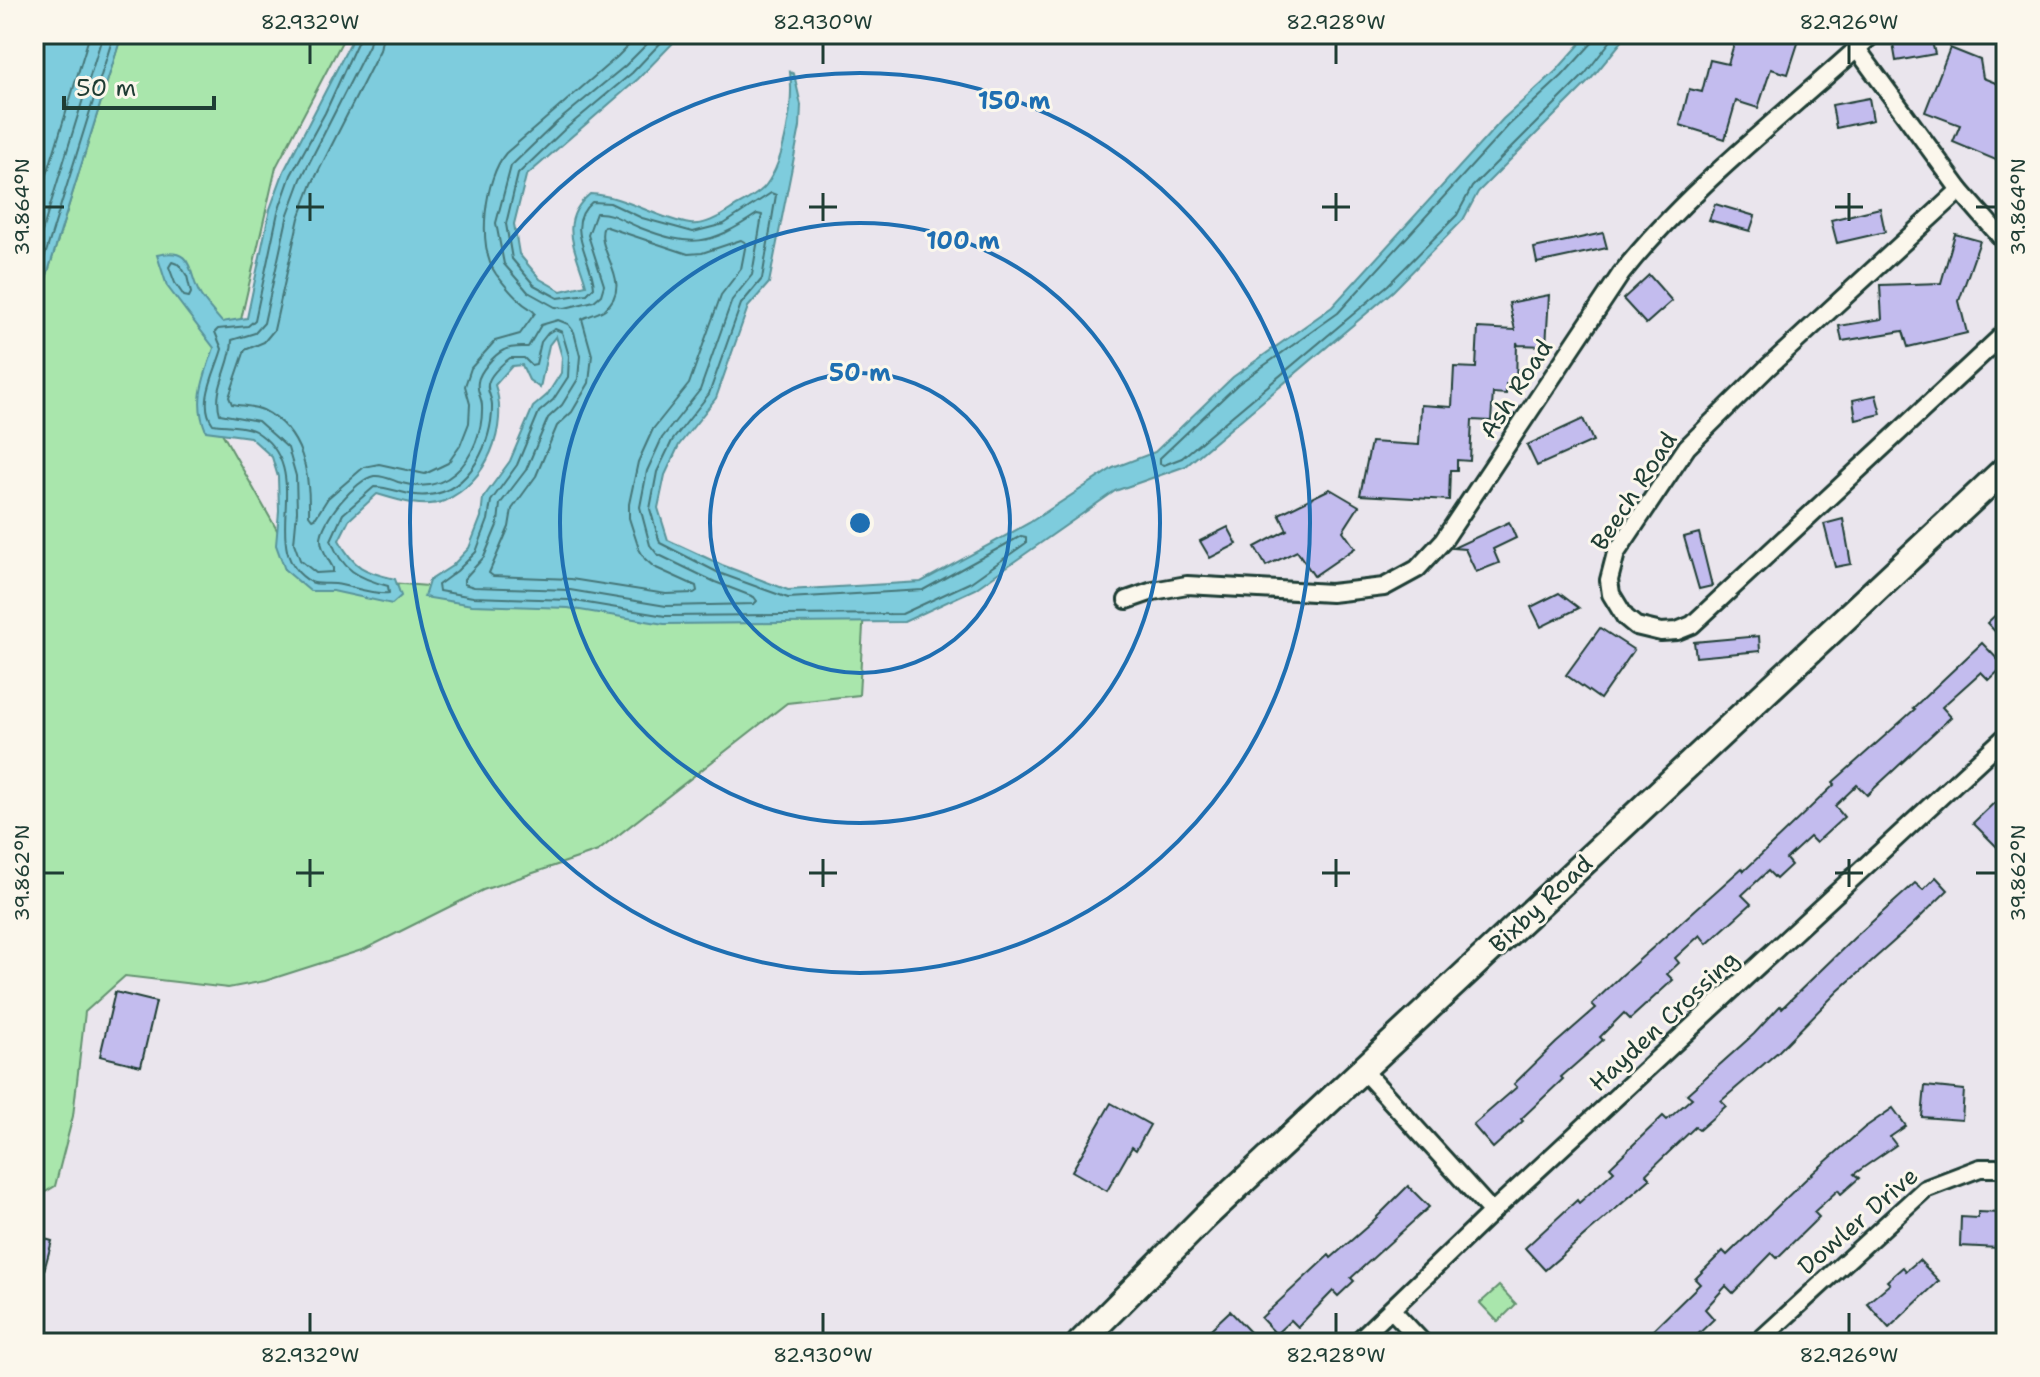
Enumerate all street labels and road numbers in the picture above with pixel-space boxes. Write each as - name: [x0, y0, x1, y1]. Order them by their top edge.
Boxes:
- street label: Ash Road: [1472, 333, 1560, 445]
- street label: Beech Road: [1584, 425, 1684, 557]
- street label: Bixby Road: [1482, 848, 1600, 960]
- street label: Hayden Crossing: [1582, 943, 1746, 1099]
- street label: Dowler Drive: [1791, 1160, 1925, 1282]

